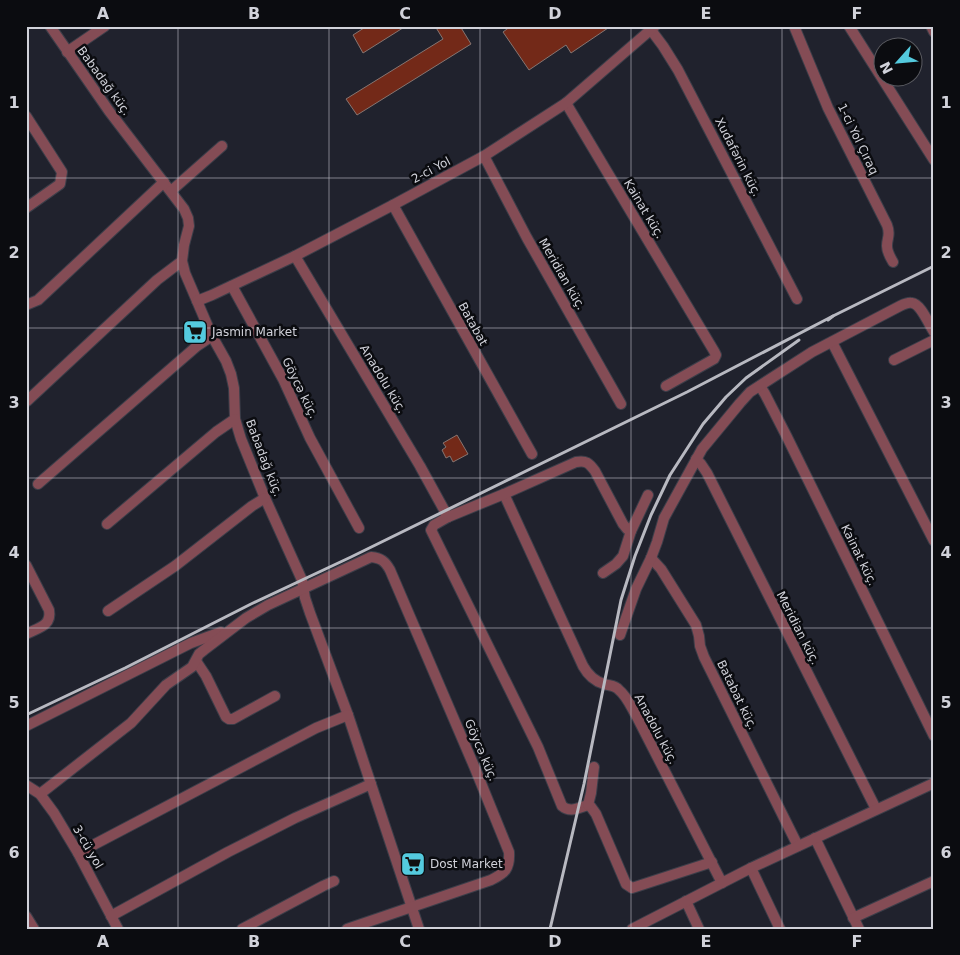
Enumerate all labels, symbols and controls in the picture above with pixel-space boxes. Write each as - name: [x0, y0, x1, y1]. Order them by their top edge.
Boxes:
- text: A: [97, 4, 110, 23]
- text: B: [248, 4, 260, 23]
- text: C: [399, 4, 411, 23]
- text: D: [548, 4, 562, 23]
- text: E: [701, 4, 711, 23]
- text: F: [852, 4, 862, 23]
- north arrow: [872, 38, 922, 88]
- street label: Babadağ küç.: [74, 44, 134, 118]
- text: N: [877, 59, 896, 77]
- text: 1: [8, 93, 20, 112]
- text: 1: [940, 93, 952, 112]
- street label: 1-ci Yol Çıraq: [835, 101, 881, 177]
- street label: Xudafərin küç.: [712, 115, 764, 199]
- street label: 2-ci Yol: [409, 154, 453, 186]
- street label: Kainat küç.: [621, 177, 667, 241]
- street label: Meridian küç.: [536, 236, 588, 312]
- text: 2: [8, 243, 20, 262]
- text: 2: [940, 243, 952, 262]
- street label: Batabat: [455, 300, 491, 348]
- supermarket icon: Jasmin Market: [182, 319, 208, 345]
- place label: Jasmin Market: [211, 325, 297, 339]
- street label: Anadolu küç.: [357, 342, 409, 416]
- street label: Göycə küç.: [279, 355, 321, 421]
- text: 3: [8, 393, 20, 412]
- text: 3: [940, 393, 952, 412]
- street label: Babadağ küç.: [243, 417, 285, 499]
- street label: Kainat küç.: [838, 522, 880, 588]
- text: 4: [8, 543, 20, 562]
- text: 4: [940, 543, 952, 562]
- street label: Meridian küç.: [774, 589, 822, 667]
- street label: Batabat küç.: [714, 658, 760, 732]
- street label: Anadolu küç.: [632, 692, 680, 766]
- text: 5: [8, 693, 20, 712]
- text: 5: [940, 693, 952, 712]
- street label: Göycə küç.: [462, 717, 500, 783]
- street label: 3-cü yol: [70, 823, 106, 871]
- text: 6: [8, 843, 20, 862]
- text: 6: [940, 843, 952, 862]
- supermarket icon: Dost Market: [400, 851, 426, 877]
- place label: Dost Market: [430, 857, 503, 871]
- text: A: [97, 932, 110, 951]
- text: B: [248, 932, 260, 951]
- text: C: [399, 932, 411, 951]
- text: D: [548, 932, 562, 951]
- text: E: [701, 932, 711, 951]
- text: F: [852, 932, 862, 951]

